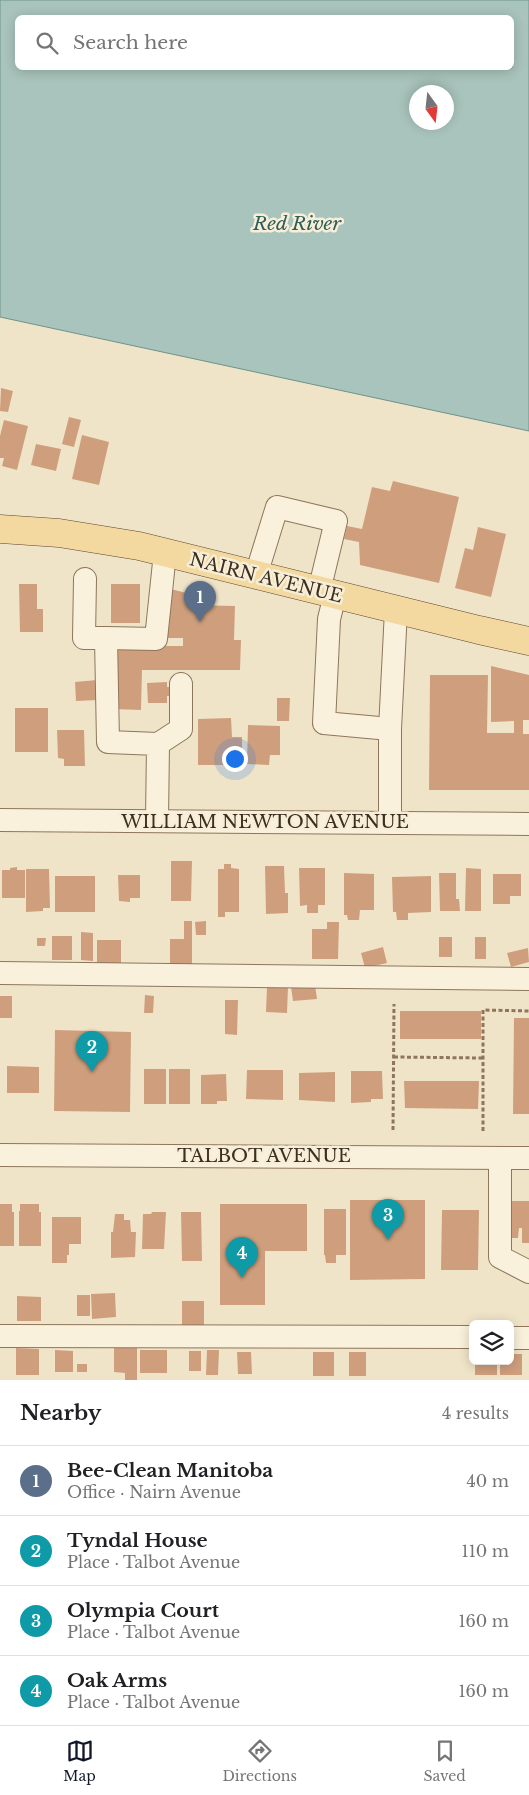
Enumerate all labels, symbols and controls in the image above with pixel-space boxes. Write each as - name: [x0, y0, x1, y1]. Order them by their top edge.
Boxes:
- search box: [15, 15, 514, 70]
- icon: search: [33, 29, 61, 57]
- text: Search here: [73, 31, 188, 54]
- north arrow: [409, 85, 454, 130]
- water label: Red River: [252, 212, 342, 235]
- street label: NAIRN AVENUE: [187, 548, 345, 608]
- pin: 1: [184, 581, 216, 622]
- your location: [222, 746, 248, 772]
- street label: WILLIAM NEWTON AVENUE: [120, 811, 409, 833]
- pin: 2: [76, 1031, 108, 1072]
- street label: TALBOT AVENUE: [177, 1145, 351, 1167]
- pin: 3: [372, 1199, 404, 1240]
- pin: 4: [226, 1237, 258, 1278]
- map controls: [469, 1320, 514, 1365]
- button: layers: [469, 1320, 514, 1365]
- text: Nearby: [20, 1400, 101, 1426]
- text: 4 results: [442, 1403, 509, 1423]
- text: Bee-Clean Manitoba: [67, 1459, 273, 1482]
- text: 1: [33, 1471, 39, 1491]
- text: 40 m: [466, 1471, 509, 1491]
- text: Office · Nairn Avenue: [67, 1482, 241, 1502]
- text: Tyndal House: [67, 1529, 208, 1552]
- text: 2: [31, 1541, 41, 1561]
- text: 110 m: [462, 1541, 509, 1561]
- text: Place · Talbot Avenue: [67, 1552, 240, 1572]
- text: Olympia Court: [67, 1599, 219, 1622]
- text: 3: [31, 1611, 41, 1631]
- text: 160 m: [458, 1611, 509, 1631]
- text: Place · Talbot Avenue: [67, 1622, 240, 1642]
- text: Oak Arms: [67, 1669, 167, 1692]
- text: 4: [31, 1681, 41, 1701]
- text: 160 m: [458, 1681, 509, 1701]
- text: Place · Talbot Avenue: [67, 1692, 240, 1712]
- tab: Map: [63, 1737, 96, 1785]
- tab: Directions: [222, 1737, 297, 1785]
- tab: Saved: [423, 1737, 466, 1785]

